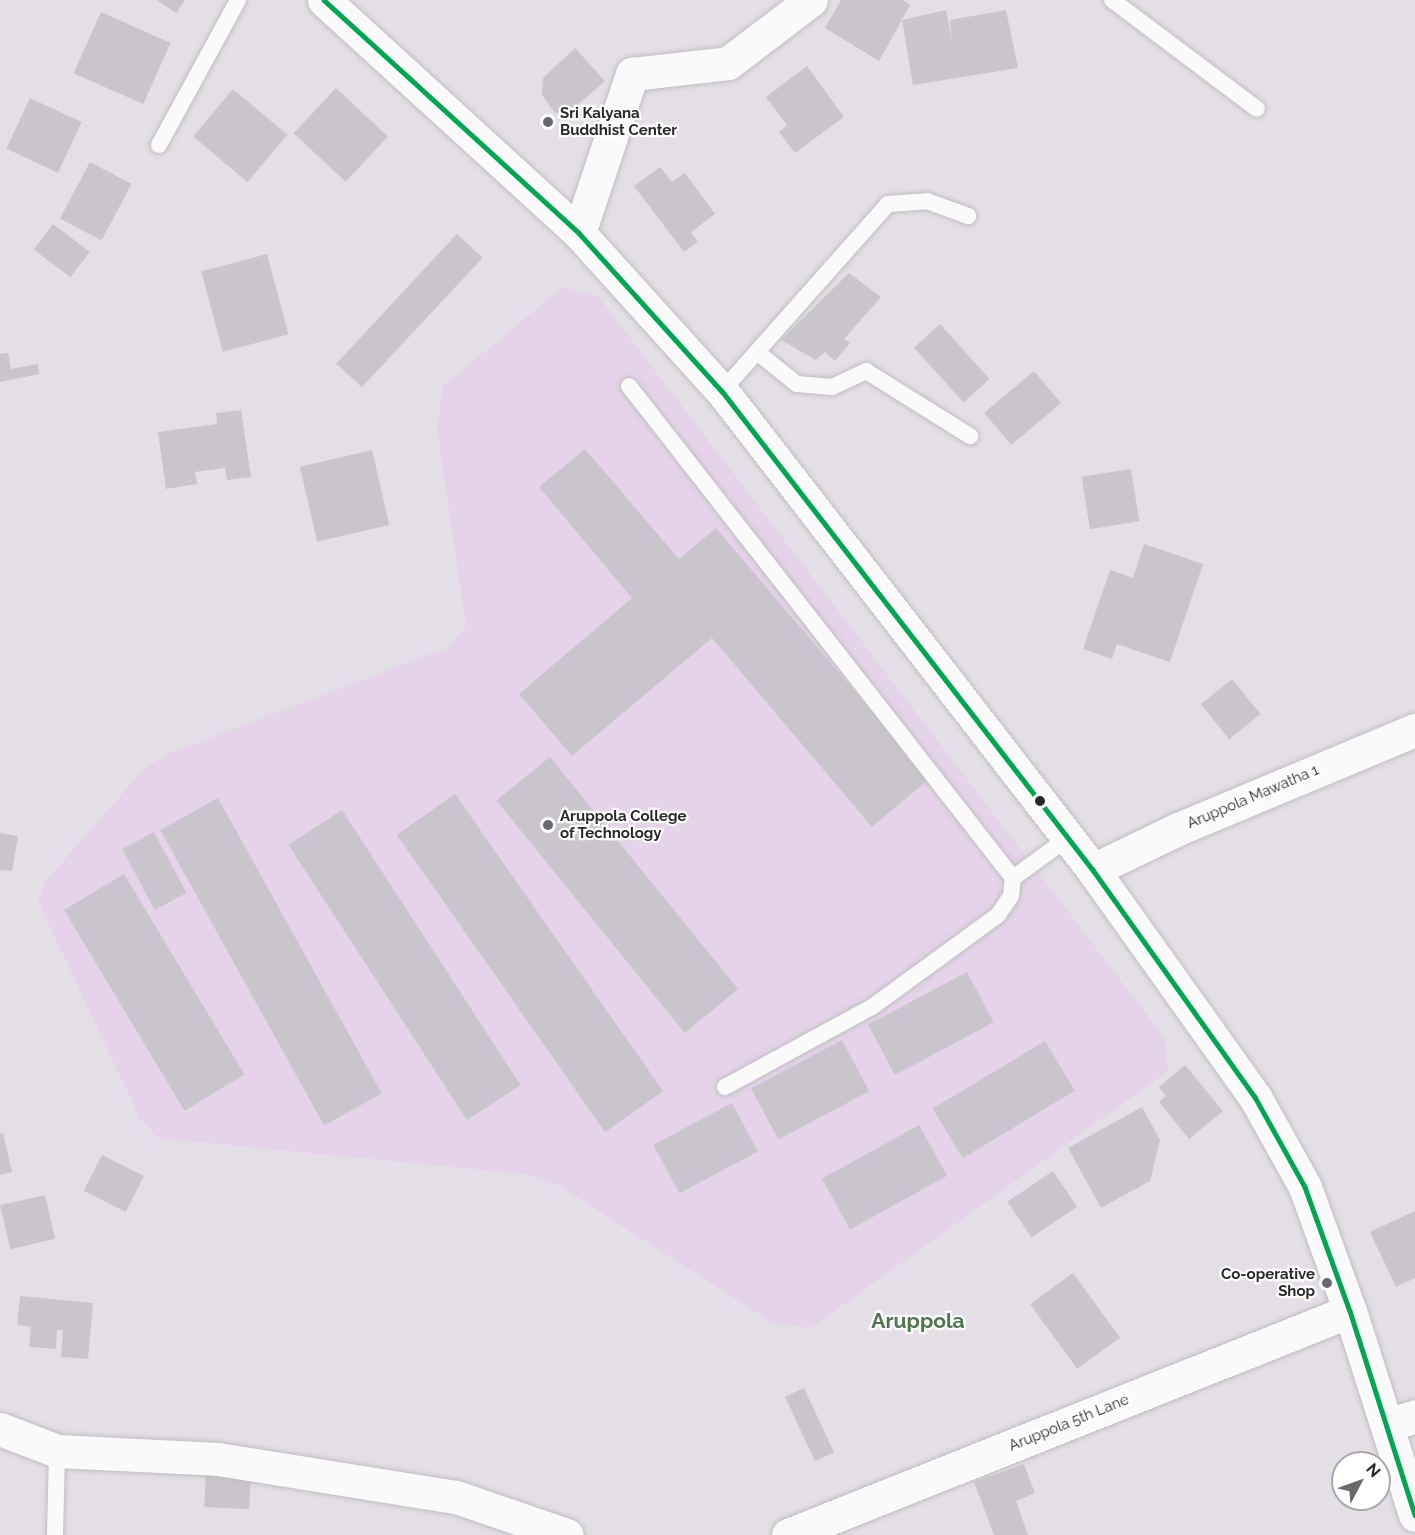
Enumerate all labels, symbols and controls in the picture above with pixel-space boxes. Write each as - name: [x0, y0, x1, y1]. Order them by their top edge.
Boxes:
- place label: Sri Kalyana Buddhist Center: [560, 104, 677, 139]
- marker: Sri Kalyana Buddhist Center: [541, 115, 555, 129]
- street label: Aruppola Mawatha 1: [1185, 761, 1321, 833]
- unlabelled marker: [1034, 795, 1046, 807]
- place label: Aruppola College of Technology: [560, 807, 687, 842]
- marker: Aruppola College of Technology: [541, 818, 555, 832]
- place label: Co-operative Shop: [1221, 1265, 1315, 1300]
- marker: Co-operative Shop: [1320, 1276, 1334, 1290]
- district label: Aruppola: [871, 1308, 965, 1334]
- street label: Aruppola 5th Lane: [1006, 1391, 1132, 1455]
- north arrow: [1331, 1451, 1391, 1511]
- text: N: [1362, 1459, 1385, 1481]

